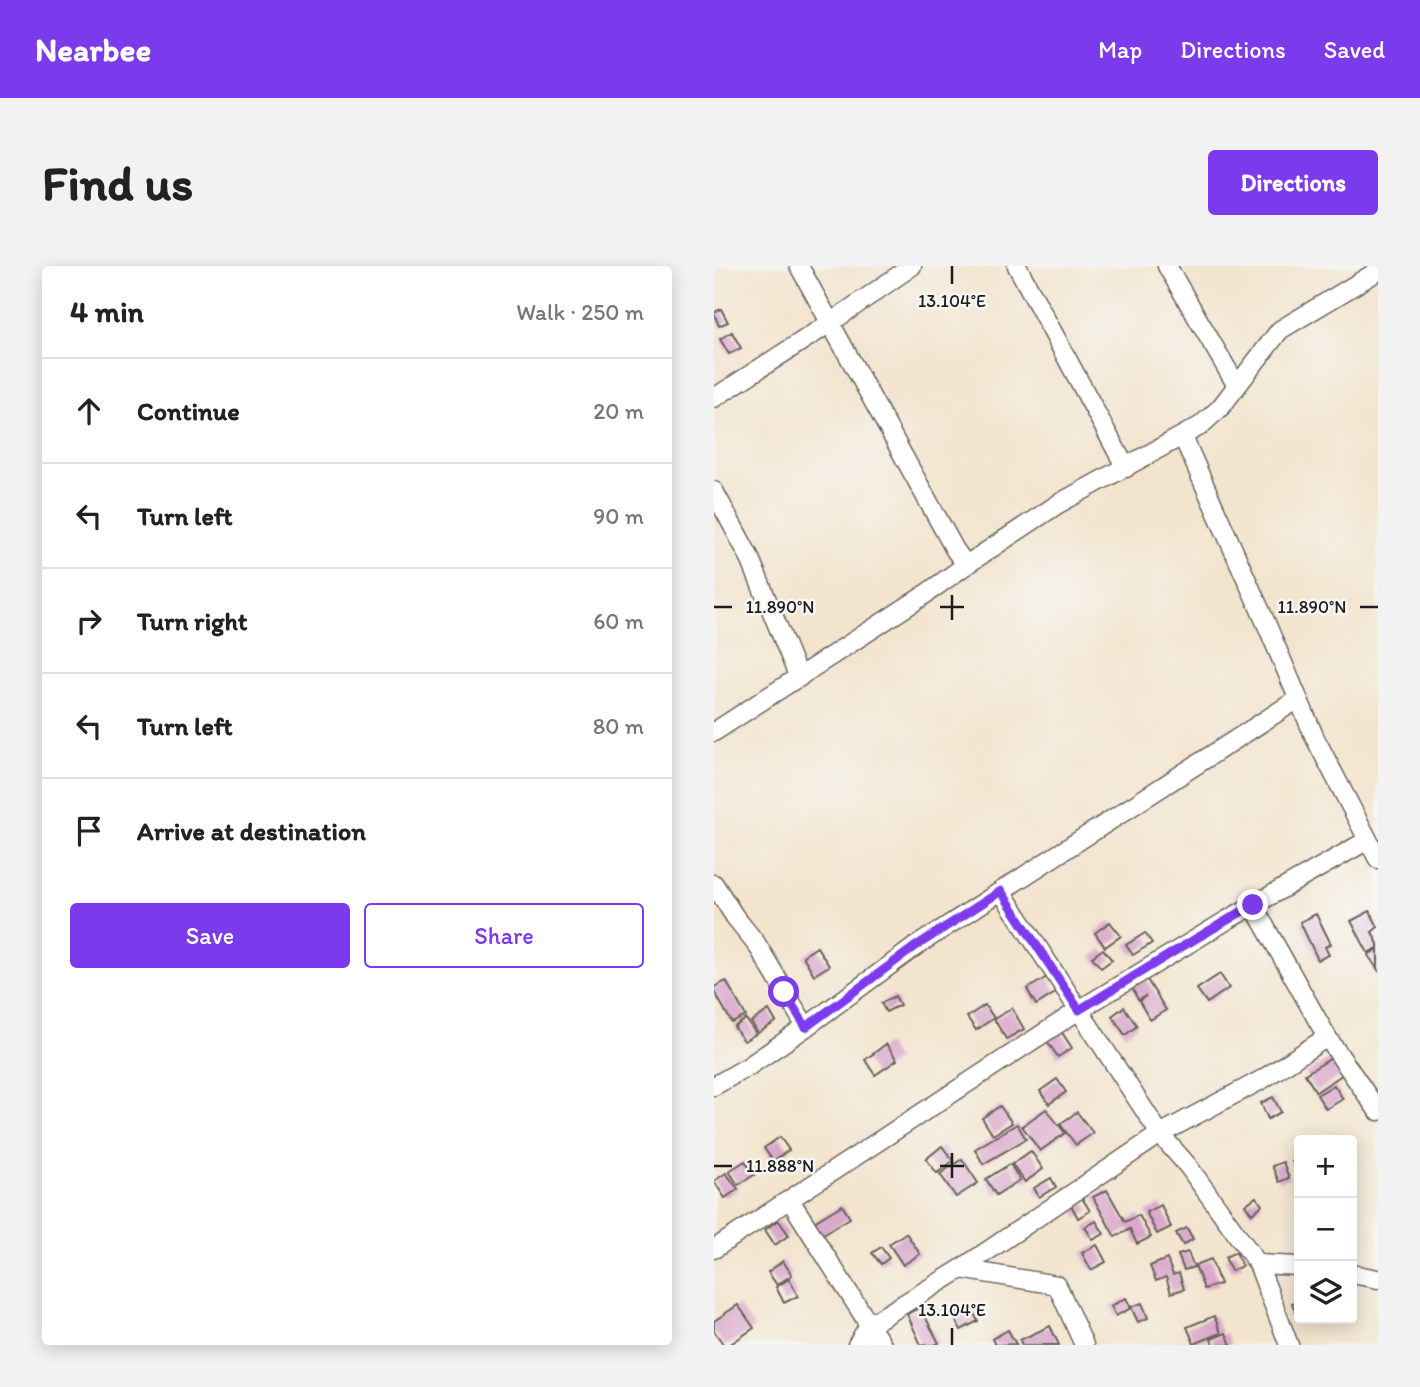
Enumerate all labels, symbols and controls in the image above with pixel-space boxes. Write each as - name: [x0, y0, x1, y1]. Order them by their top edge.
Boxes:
- text: Nearbee: [35, 30, 151, 69]
- text: Map: [1098, 35, 1142, 64]
- text: Directions: [1180, 35, 1286, 64]
- text: Saved: [1324, 35, 1385, 64]
- button: Directions: [1208, 150, 1378, 215]
- text: Find us: [42, 153, 193, 212]
- text: 13.104°E: [918, 290, 986, 312]
- text: 4 min: [70, 293, 144, 330]
- text: Walk · 250 m: [516, 298, 644, 326]
- icon: ahead: [70, 392, 108, 430]
- text: Continue: [137, 395, 240, 427]
- text: 20 m: [593, 397, 644, 425]
- icon: left: [70, 497, 108, 535]
- text: Turn left: [137, 500, 233, 532]
- text: 90 m: [593, 502, 644, 530]
- text: 11.890°N: [746, 596, 814, 618]
- text: 11.890°N: [1278, 596, 1346, 618]
- icon: right: [70, 602, 108, 640]
- text: Turn right: [137, 605, 248, 637]
- text: 60 m: [593, 607, 644, 635]
- icon: left: [70, 707, 108, 745]
- text: Turn left: [137, 710, 233, 742]
- text: 80 m: [593, 712, 644, 740]
- icon: arrive: [70, 812, 108, 850]
- text: Arrive at destination: [137, 815, 366, 847]
- route end: [1237, 889, 1268, 920]
- button: Save: [70, 903, 350, 968]
- button: Share: [364, 903, 644, 968]
- route start: [768, 976, 799, 1007]
- map controls: [1294, 1135, 1357, 1324]
- button: +: [1294, 1135, 1357, 1198]
- text: 11.888°N: [746, 1155, 814, 1177]
- button: −: [1294, 1198, 1357, 1261]
- button: layers: [1294, 1261, 1357, 1324]
- text: 13.104°E: [918, 1299, 986, 1321]

